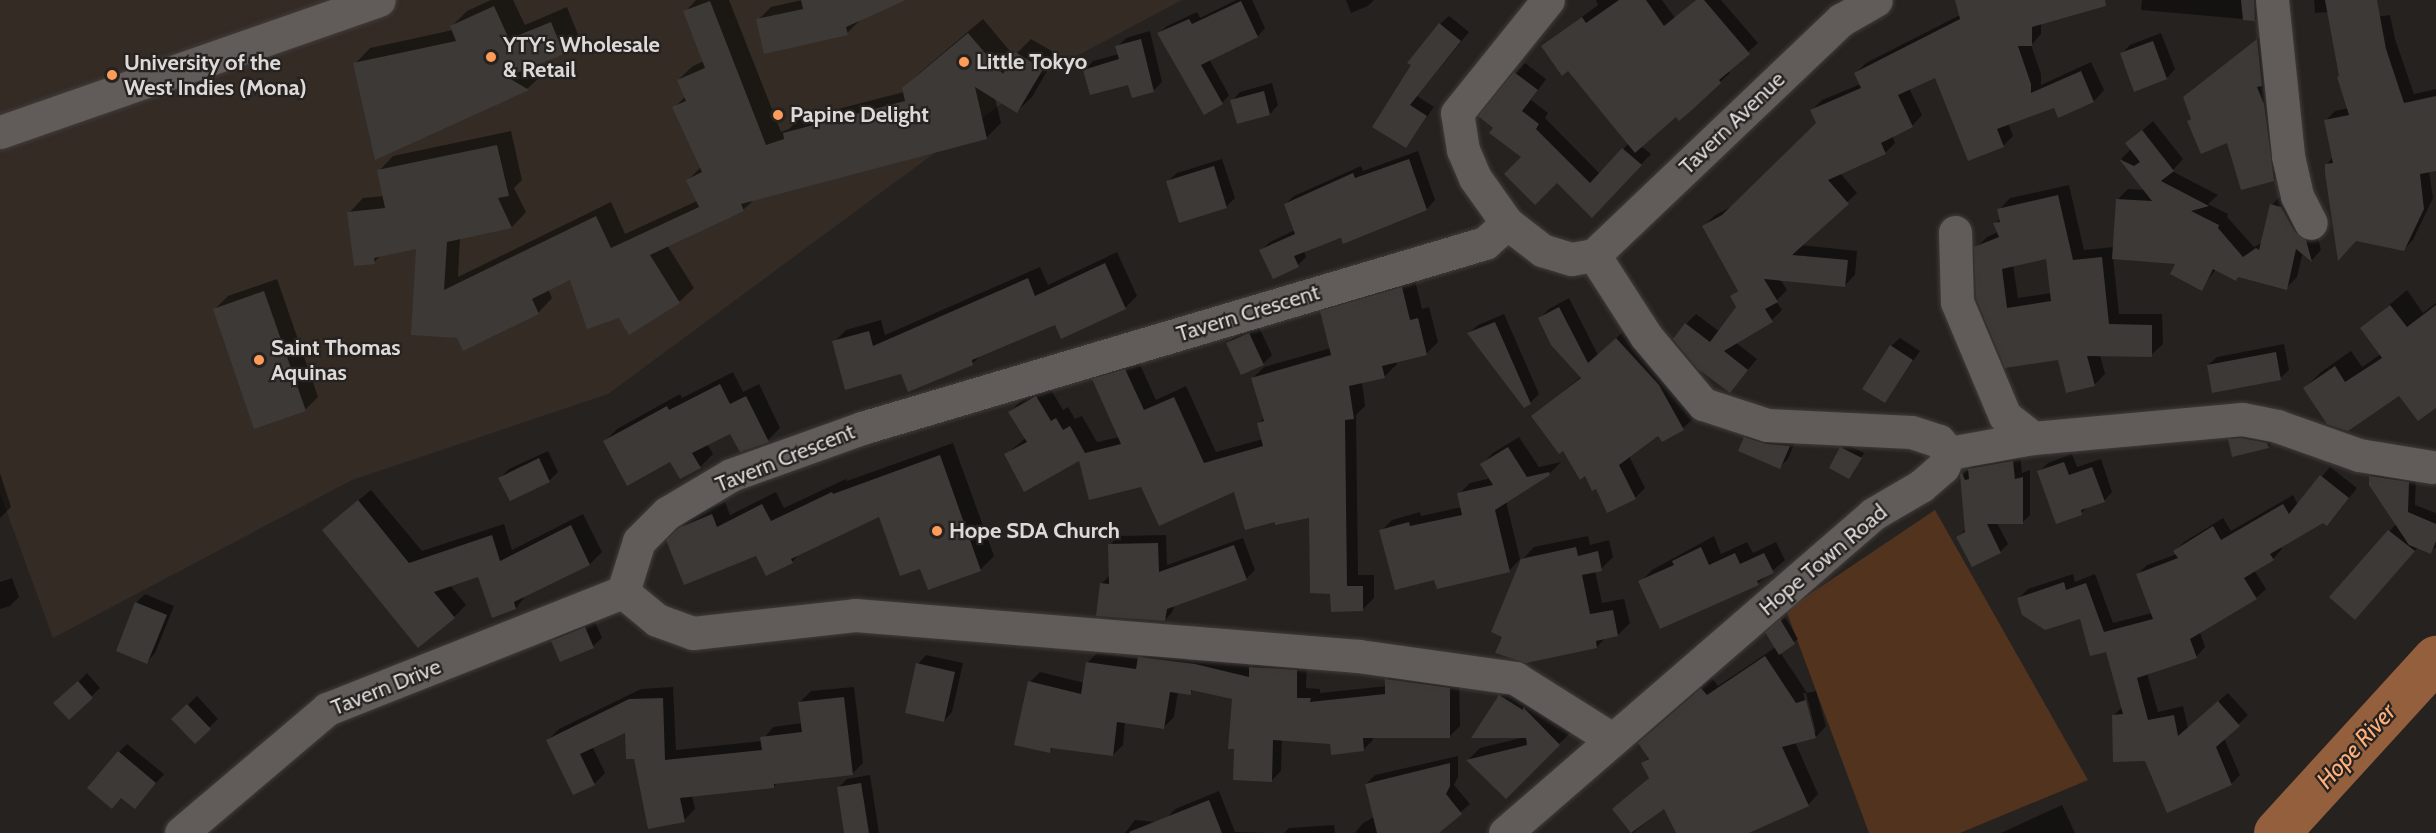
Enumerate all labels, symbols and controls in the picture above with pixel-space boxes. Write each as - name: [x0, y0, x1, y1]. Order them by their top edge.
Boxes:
- place label: YTY's Wholesale & Retail: [503, 31, 660, 82]
- place label: University of the West Indies (Mona): [124, 49, 307, 100]
- place label: Little Tokyo: [976, 49, 1087, 75]
- marker: YTY's Wholesale & Retail: [484, 50, 498, 64]
- marker: Little Tokyo: [957, 55, 971, 69]
- street label: Tavern Avenue: [1674, 66, 1790, 180]
- marker: University of the West Indies (Mona): [105, 68, 119, 82]
- place label: Papine Delight: [790, 102, 929, 128]
- marker: Papine Delight: [771, 108, 785, 122]
- street label: Tavern Crescent: [1174, 279, 1322, 347]
- place label: Saint Thomas Aquinas: [271, 334, 401, 386]
- marker: Saint Thomas Aquinas: [252, 353, 266, 367]
- street label: Tavern Crescent: [712, 418, 858, 498]
- street label: Hope Town Road: [1754, 499, 1892, 621]
- place label: Hope SDA Church: [949, 518, 1120, 544]
- marker: Hope SDA Church: [930, 524, 944, 538]
- street label: Tavern Drive: [327, 653, 445, 721]
- water label: Hope River: [2310, 698, 2402, 794]

